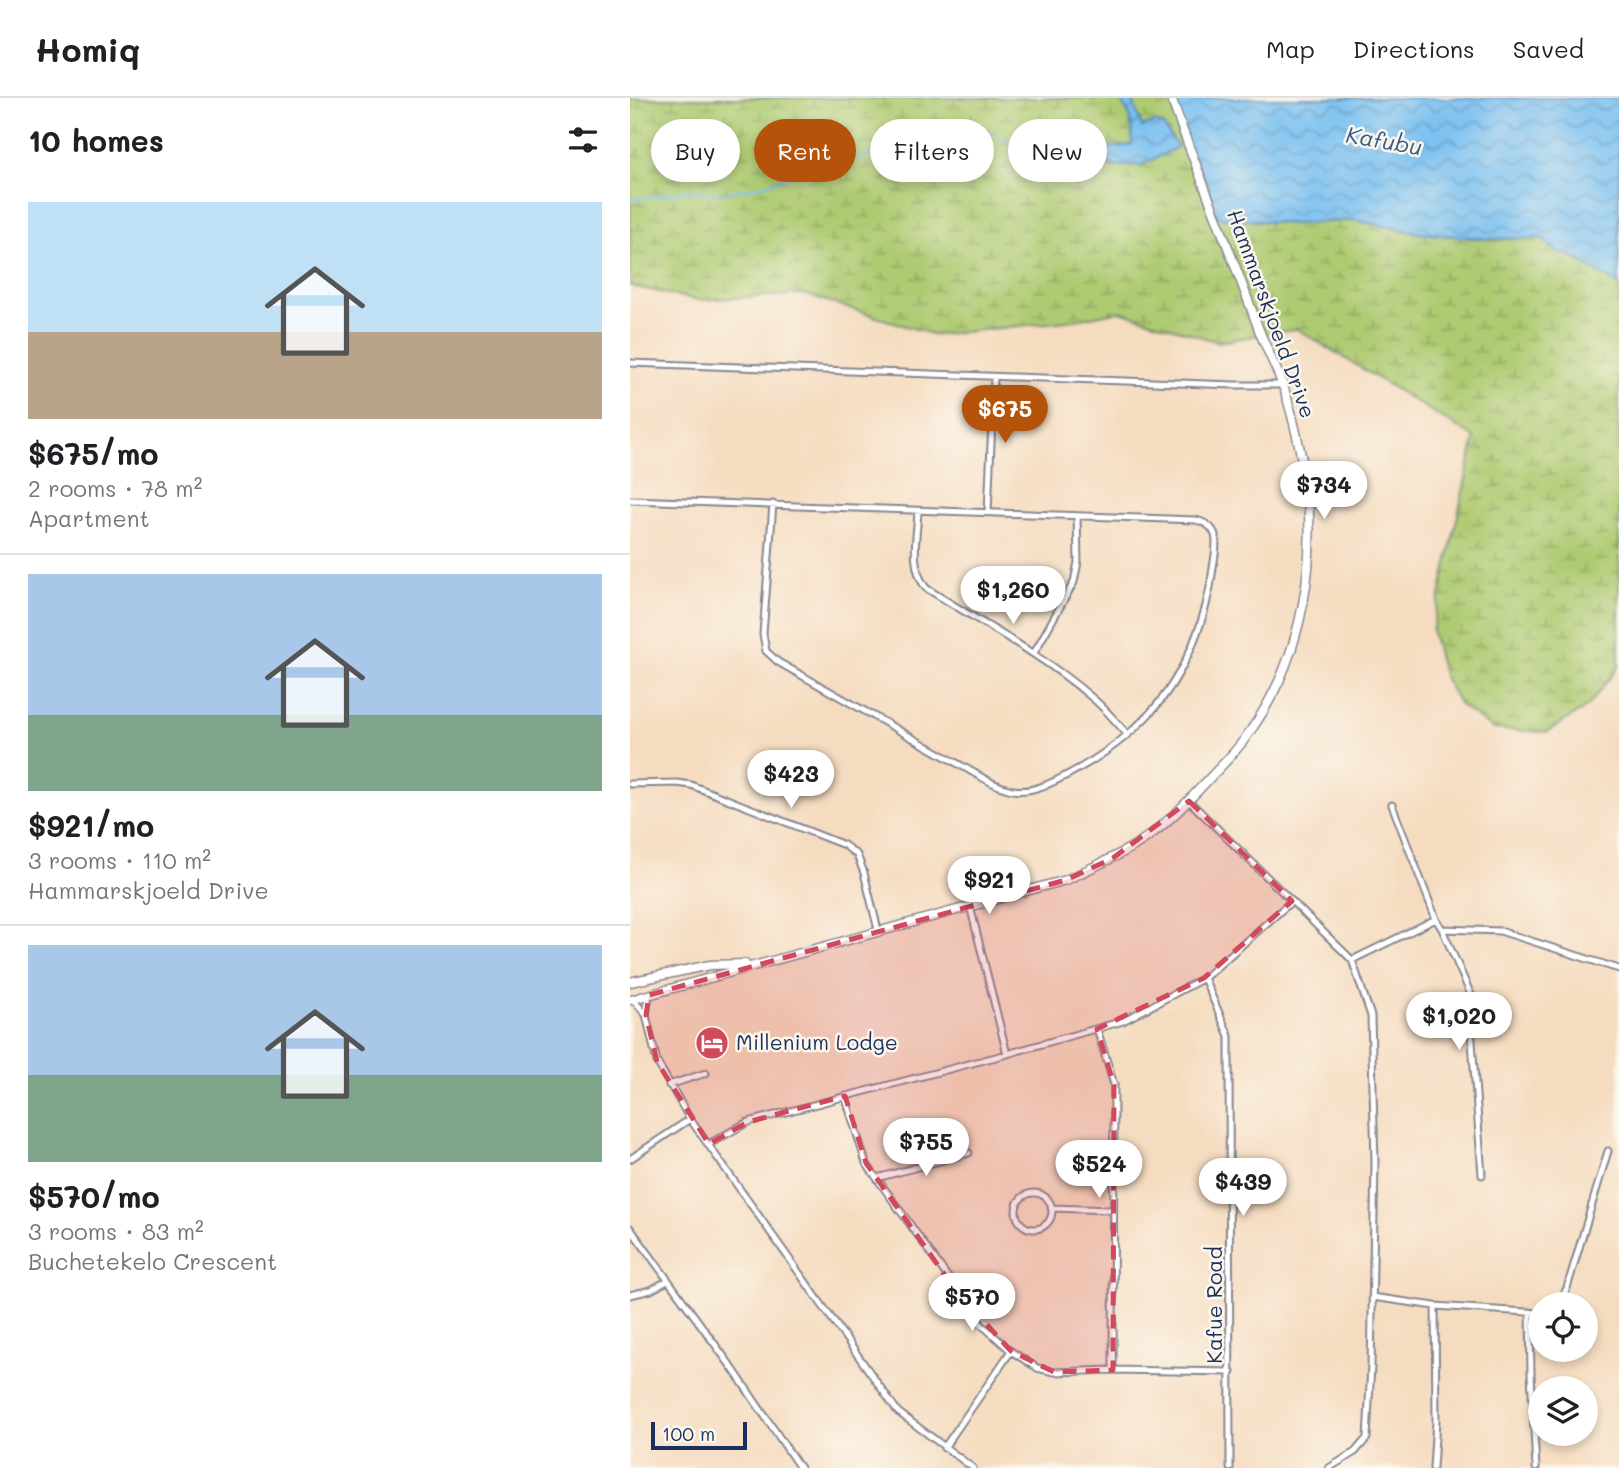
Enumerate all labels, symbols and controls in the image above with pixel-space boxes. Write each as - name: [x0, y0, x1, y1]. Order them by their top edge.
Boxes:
- text: Homiq: [35, 27, 140, 70]
- text: Map: [1266, 33, 1315, 64]
- text: Directions: [1353, 33, 1475, 64]
- text: Saved: [1513, 33, 1584, 64]
- chip: Buy: [651, 119, 740, 182]
- chip: Rent: [754, 119, 856, 182]
- chip: Filters: [870, 119, 994, 182]
- chip: New: [1008, 119, 1107, 182]
- water label: Kafubu: [1344, 119, 1425, 161]
- text: 10 homes: [28, 120, 164, 160]
- icon: filters: [564, 121, 602, 159]
- street label: Hammarskjoeld Drive: [1222, 206, 1323, 421]
- icon: home: [252, 248, 378, 374]
- pin: $675: [964, 386, 1046, 445]
- text: $675: [978, 393, 1032, 423]
- text: $675/mo: [28, 433, 158, 473]
- pin: $734: [1283, 462, 1365, 521]
- text: $734: [1296, 469, 1352, 499]
- text: 2 rooms · 78 m²: [28, 473, 202, 503]
- text: Apartment: [28, 503, 150, 533]
- pin: $1,260: [956, 566, 1070, 626]
- text: $1,260: [976, 574, 1050, 604]
- icon: home: [252, 620, 378, 746]
- pin: $423: [750, 750, 832, 810]
- text: $423: [763, 758, 819, 788]
- text: $921/mo: [28, 805, 154, 845]
- text: 3 rooms · 110 m²: [28, 845, 211, 875]
- pin: $921: [948, 856, 1030, 916]
- text: $921: [963, 864, 1015, 894]
- text: Hammarskjoeld Drive: [28, 875, 269, 905]
- icon: home: [252, 991, 378, 1117]
- pin: $1,020: [1402, 992, 1516, 1052]
- text: $1,020: [1422, 1000, 1496, 1030]
- hotel icon: Millenium Lodge: [693, 1024, 731, 1062]
- place label: Millenium Lodge: [736, 1028, 898, 1055]
- pin: $755: [885, 1118, 967, 1178]
- text: $755: [899, 1126, 953, 1156]
- pin: $524: [1058, 1140, 1140, 1200]
- text: $524: [1071, 1148, 1127, 1178]
- pin: $439: [1202, 1158, 1284, 1218]
- text: $439: [1215, 1166, 1271, 1196]
- text: $570/mo: [28, 1176, 160, 1216]
- text: 3 rooms · 83 m²: [28, 1216, 204, 1246]
- text: Buchetekelo Crescent: [28, 1246, 277, 1276]
- street label: Kafue Road: [1200, 1246, 1227, 1364]
- pin: $570: [931, 1274, 1013, 1333]
- text: $570: [944, 1281, 1000, 1311]
- map controls: [1528, 1292, 1598, 1446]
- button: locate: [1528, 1292, 1598, 1362]
- button: layers: [1528, 1376, 1598, 1446]
- scale bar: [651, 1419, 747, 1451]
- text: 100 m: [662, 1421, 715, 1446]

